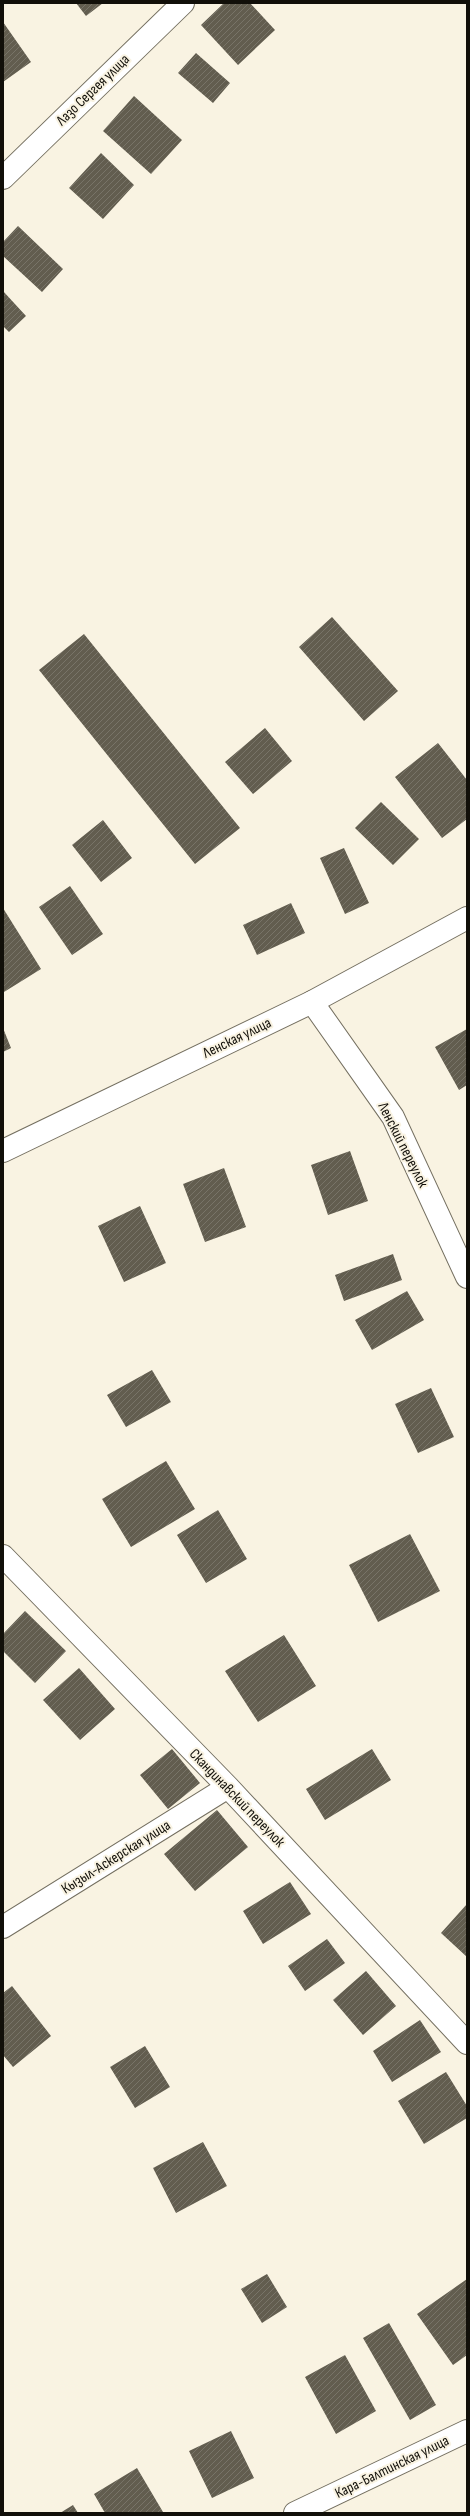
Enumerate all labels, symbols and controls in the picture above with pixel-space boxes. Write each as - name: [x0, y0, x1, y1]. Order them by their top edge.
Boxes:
- street label: Лазо Сергея улица: [52, 50, 134, 130]
- street label: Ленская улица: [199, 1013, 275, 1063]
- street label: Ленский переулок: [373, 1098, 433, 1191]
- street label: Скандинавский переулок: [185, 1745, 289, 1852]
- street label: Кызыл-Аскерская улица: [58, 1816, 174, 1898]
- street label: Кара-Балтинская улица: [332, 2431, 452, 2503]

